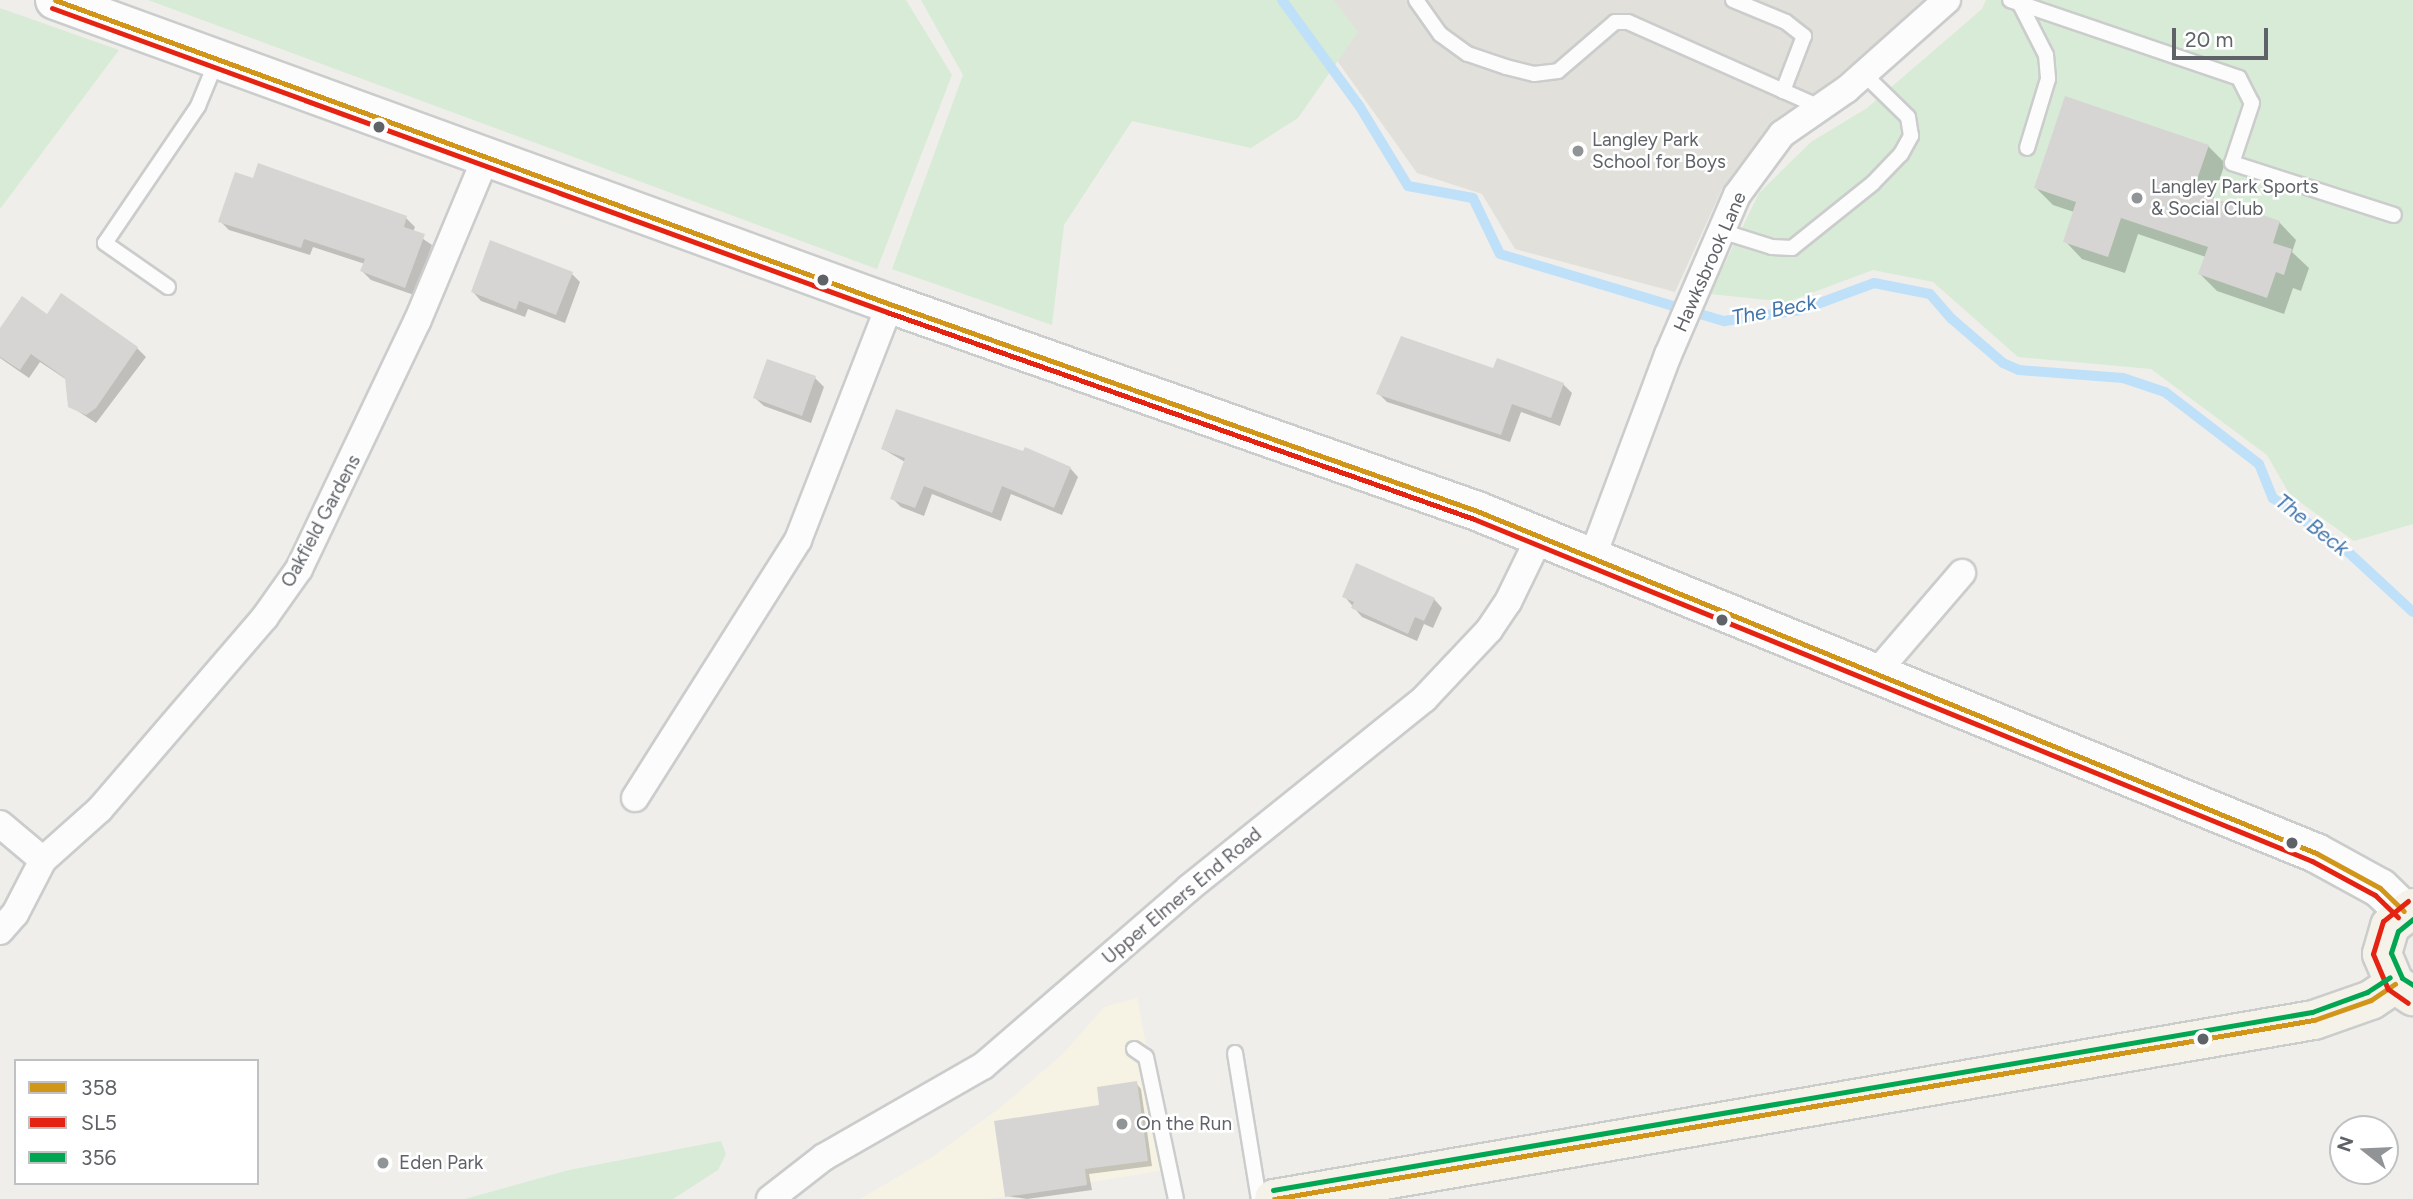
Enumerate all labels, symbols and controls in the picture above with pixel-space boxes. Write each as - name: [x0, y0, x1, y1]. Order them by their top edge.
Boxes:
- scale bar: [2175, 14, 2271, 58]
- text: 20 m: [2185, 27, 2233, 52]
- unlabelled marker: [372, 120, 386, 134]
- place label: Langley Park School for Boys: [1592, 129, 1726, 173]
- marker: Langley Park School for Boys: [1570, 143, 1586, 159]
- place label: Langley Park Sports & Social Club: [2151, 176, 2319, 220]
- street label: Hawksbrook Lane: [1669, 188, 1751, 336]
- marker: Langley Park Sports & Social Club: [2129, 190, 2145, 206]
- unlabelled marker: [816, 273, 830, 287]
- water label: The Beck: [1729, 289, 1819, 331]
- street label: Oakfield Gardens: [276, 451, 366, 591]
- water label: The Beck: [2270, 489, 2354, 561]
- unlabelled marker: [1715, 613, 1729, 627]
- street label: Upper Elmers End Road: [1098, 823, 1266, 969]
- unlabelled marker: [2285, 836, 2299, 850]
- unlabelled marker: [2196, 1032, 2210, 1046]
- legend: [14, 1059, 259, 1185]
- text: 358: [81, 1075, 117, 1100]
- text: SL5: [81, 1110, 117, 1135]
- place label: On the Run: [1136, 1113, 1232, 1135]
- north arrow: [2329, 1115, 2399, 1185]
- marker: On the Run: [1114, 1116, 1130, 1132]
- text: N: [2332, 1133, 2359, 1155]
- text: 356: [81, 1145, 116, 1170]
- place label: Eden Park: [399, 1152, 483, 1174]
- marker: Eden Park: [373, 1153, 393, 1173]

